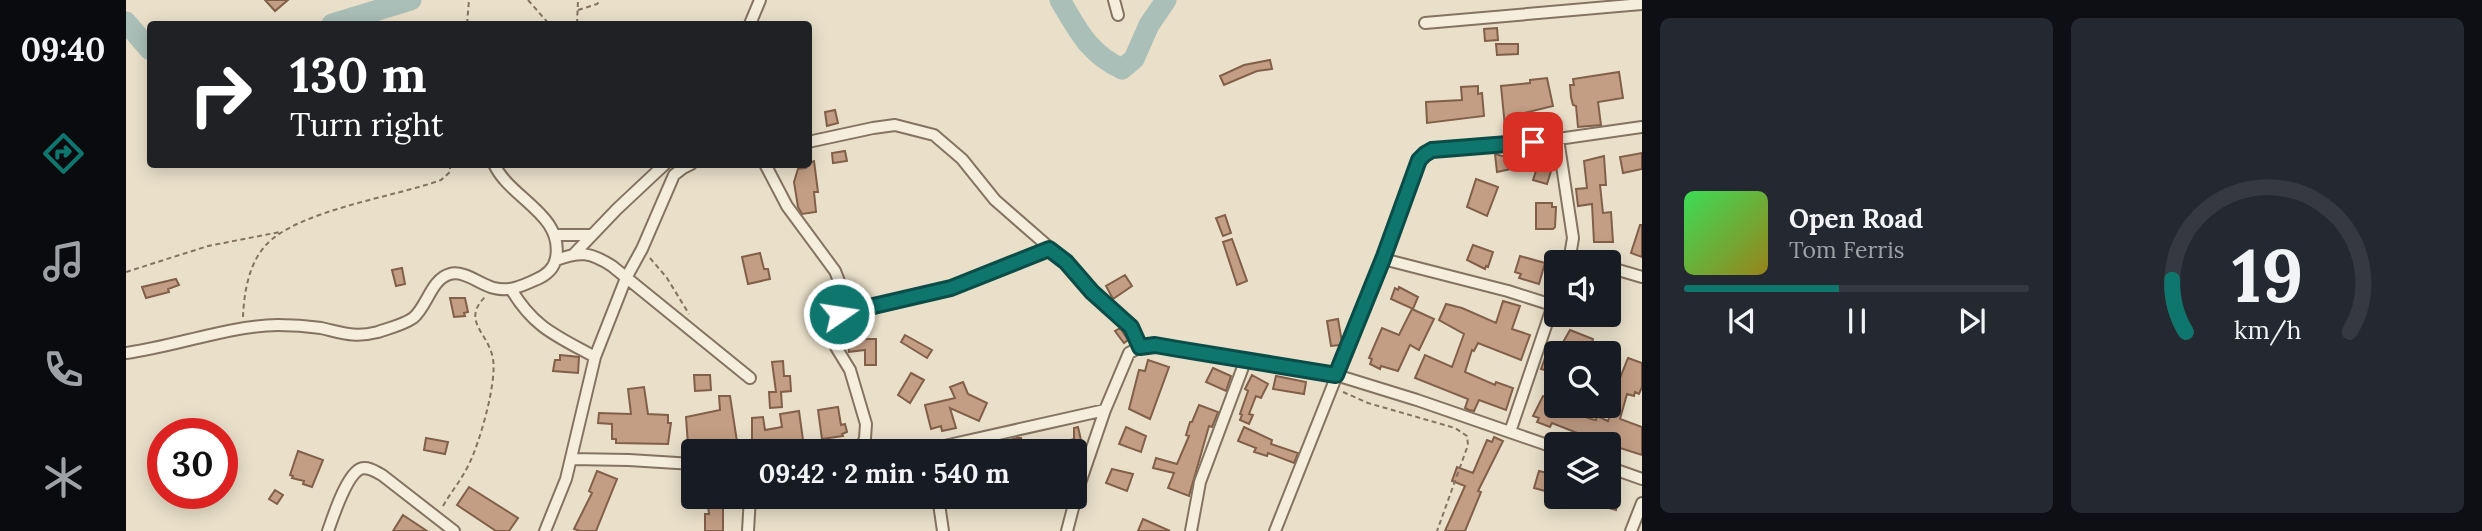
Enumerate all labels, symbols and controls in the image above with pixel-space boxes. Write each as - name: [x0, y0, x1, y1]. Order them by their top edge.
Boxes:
- text: 09:40: [21, 29, 105, 70]
- text: 130 m: [290, 43, 426, 105]
- icon: right: [175, 49, 266, 140]
- text: Turn right: [290, 104, 443, 145]
- pin: [1503, 112, 1563, 172]
- icon: arrive: [1514, 123, 1552, 161]
- icon: directions: [39, 129, 88, 178]
- text: Open Road: [1789, 202, 1923, 235]
- text: 19: [2232, 229, 2303, 322]
- text: Tom Ferris: [1789, 235, 1904, 264]
- icon: music: [39, 237, 88, 286]
- map controls: [1544, 250, 1621, 509]
- button: sound: [1544, 250, 1621, 327]
- position arrow: [802, 277, 876, 351]
- icon: previous: [1723, 302, 1761, 340]
- icon: pause: [1838, 302, 1876, 340]
- icon: next: [1953, 302, 1991, 340]
- text: km/h: [2234, 313, 2301, 345]
- button: search: [1544, 341, 1621, 418]
- icon: phone: [39, 345, 88, 394]
- speed limit sign: 30: [147, 418, 238, 509]
- button: layers: [1544, 432, 1621, 509]
- icon: climate: [39, 453, 88, 502]
- text: 09:42 · 2 min · 540 m: [759, 457, 1009, 490]

